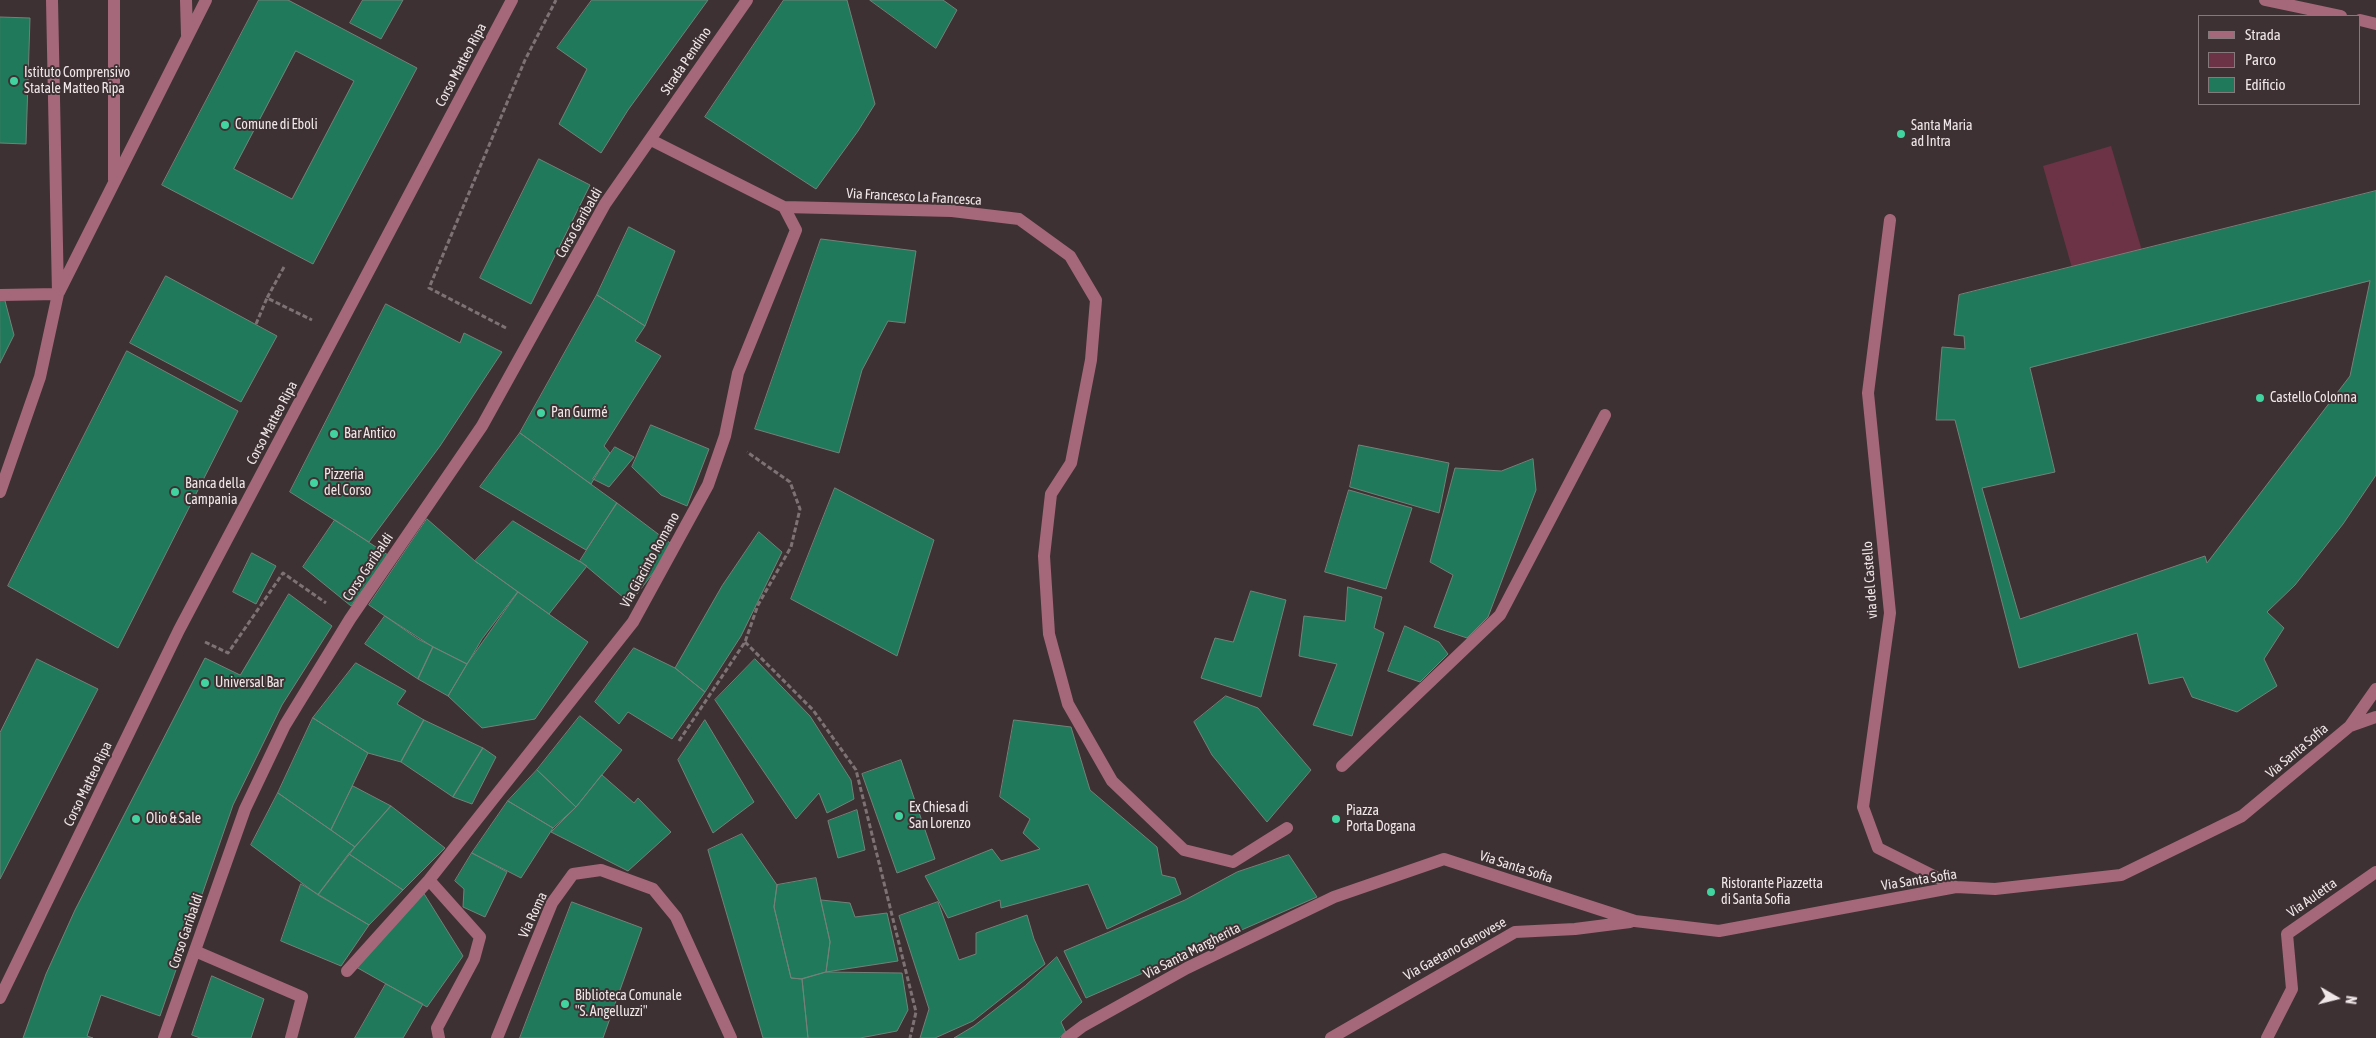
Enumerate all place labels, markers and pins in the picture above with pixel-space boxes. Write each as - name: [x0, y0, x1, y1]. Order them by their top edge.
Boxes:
- place label: Istituto Comprensivo Statale Matteo Ripa: [24, 65, 130, 98]
- marker: Istituto Comprensivo Statale Matteo Ripa: [8, 75, 20, 87]
- place label: Comune di Eboli: [235, 117, 318, 133]
- place label: Santa Maria ad Intra: [1911, 118, 1972, 150]
- marker: Comune di Eboli: [219, 119, 231, 131]
- marker: Santa Maria ad Intra: [1895, 128, 1907, 140]
- place label: Castello Colonna: [2270, 390, 2357, 406]
- marker: Castello Colonna: [2254, 392, 2266, 404]
- place label: Pan Gurmé: [551, 405, 608, 421]
- marker: Pan Gurmé: [535, 407, 547, 419]
- place label: Bar Antico: [344, 426, 396, 442]
- marker: Bar Antico: [328, 428, 340, 440]
- place label: Pizzeria del Corso: [324, 467, 371, 500]
- place label: Banca della Campania: [185, 476, 245, 508]
- marker: Pizzeria del Corso: [308, 477, 320, 489]
- marker: Banca della Campania: [169, 486, 181, 498]
- place label: Universal Bar: [215, 675, 284, 691]
- marker: Universal Bar: [199, 677, 211, 689]
- place label: Ex Chiesa di San Lorenzo: [909, 800, 971, 832]
- place label: Piazza Porta Dogana: [1346, 803, 1416, 836]
- marker: Ex Chiesa di San Lorenzo: [893, 810, 905, 822]
- place label: Olio & Sale: [146, 811, 201, 827]
- marker: Olio & Sale: [130, 813, 142, 825]
- marker: Piazza Porta Dogana: [1330, 813, 1342, 825]
- place label: Ristorante Piazzetta di Santa Sofia: [1721, 876, 1823, 909]
- marker: Ristorante Piazzetta di Santa Sofia: [1705, 886, 1717, 898]
- place label: Biblioteca Comunale "S. Angelluzzi": [575, 988, 682, 1020]
- marker: Biblioteca Comunale "S. Angelluzzi": [559, 998, 571, 1010]

